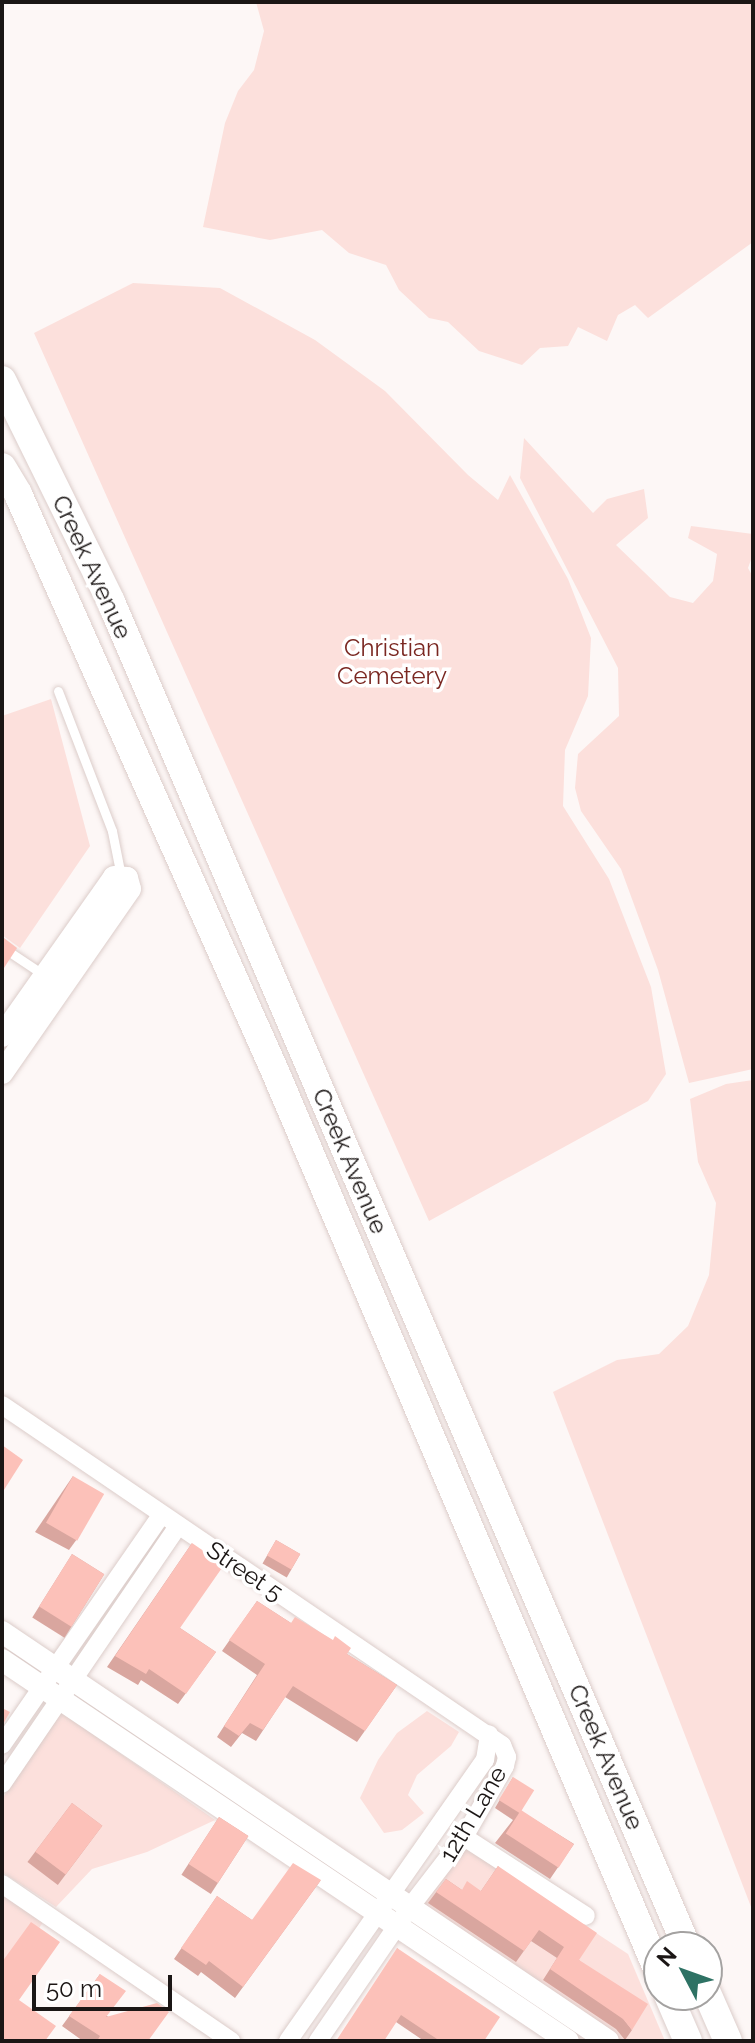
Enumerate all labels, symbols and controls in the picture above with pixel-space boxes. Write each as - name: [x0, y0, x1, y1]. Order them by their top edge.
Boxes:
- street label: Creek Avenue: [46, 490, 138, 644]
- park label: Christian Cemetery: [337, 634, 447, 690]
- street label: Creek Avenue: [306, 1084, 394, 1238]
- street label: Street 5: [201, 1535, 289, 1607]
- street label: Creek Avenue: [562, 1680, 650, 1834]
- street label: 12th Lane: [433, 1761, 513, 1867]
- north arrow: [643, 1931, 723, 2011]
- text: N: [651, 1942, 682, 1971]
- scale bar: [36, 1959, 176, 2009]
- text: 50 m: [46, 1974, 102, 2003]

